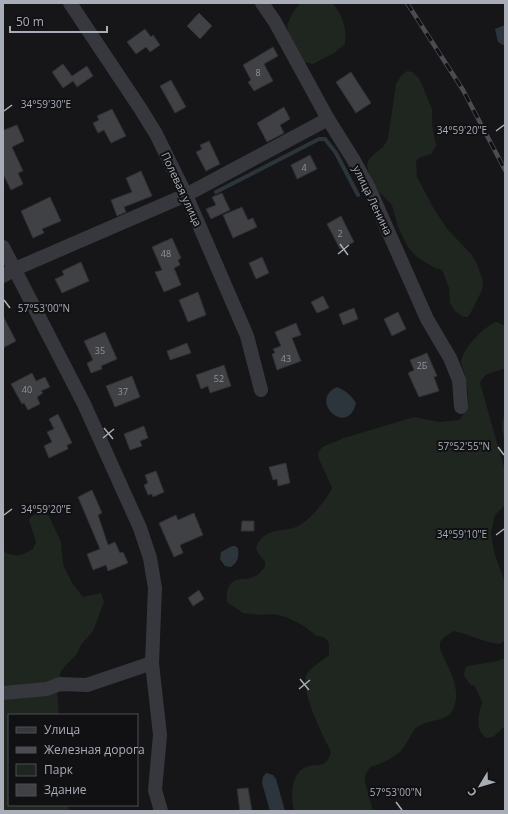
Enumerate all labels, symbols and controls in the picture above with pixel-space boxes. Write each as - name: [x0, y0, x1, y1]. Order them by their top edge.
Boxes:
- scale bar: [10, 8, 107, 34]
- text: 50 m: [16, 13, 44, 30]
- house number: 8: [255, 66, 261, 79]
- text: 34°59'30"E: [21, 97, 71, 111]
- text: 34°59'20"E: [437, 123, 487, 137]
- street label: Полевая улица: [158, 149, 206, 229]
- house number: 4: [301, 161, 307, 174]
- street label: улица Ленина: [350, 163, 396, 237]
- house number: 2: [337, 227, 343, 240]
- house number: 48: [161, 247, 171, 260]
- text: 57°53'00"N: [18, 301, 70, 315]
- house number: 35: [95, 344, 105, 357]
- house number: 43: [281, 352, 291, 365]
- house number: 2Б: [417, 359, 428, 372]
- house number: 52: [214, 372, 224, 385]
- house number: 40: [22, 383, 32, 396]
- house number: 37: [118, 385, 128, 398]
- text: 57°52'55"N: [438, 439, 490, 453]
- text: 34°59'20"E: [21, 502, 71, 516]
- text: 34°59'10"E: [437, 527, 487, 541]
- legend: [8, 714, 138, 806]
- text: Улица: [44, 721, 80, 738]
- text: Железная дорога: [44, 741, 145, 758]
- text: Парк: [44, 761, 74, 778]
- north arrow: [460, 766, 500, 806]
- text: Здание: [44, 781, 87, 798]
- text: 57°53'00"N: [370, 785, 422, 799]
- text: С: [464, 785, 480, 800]

